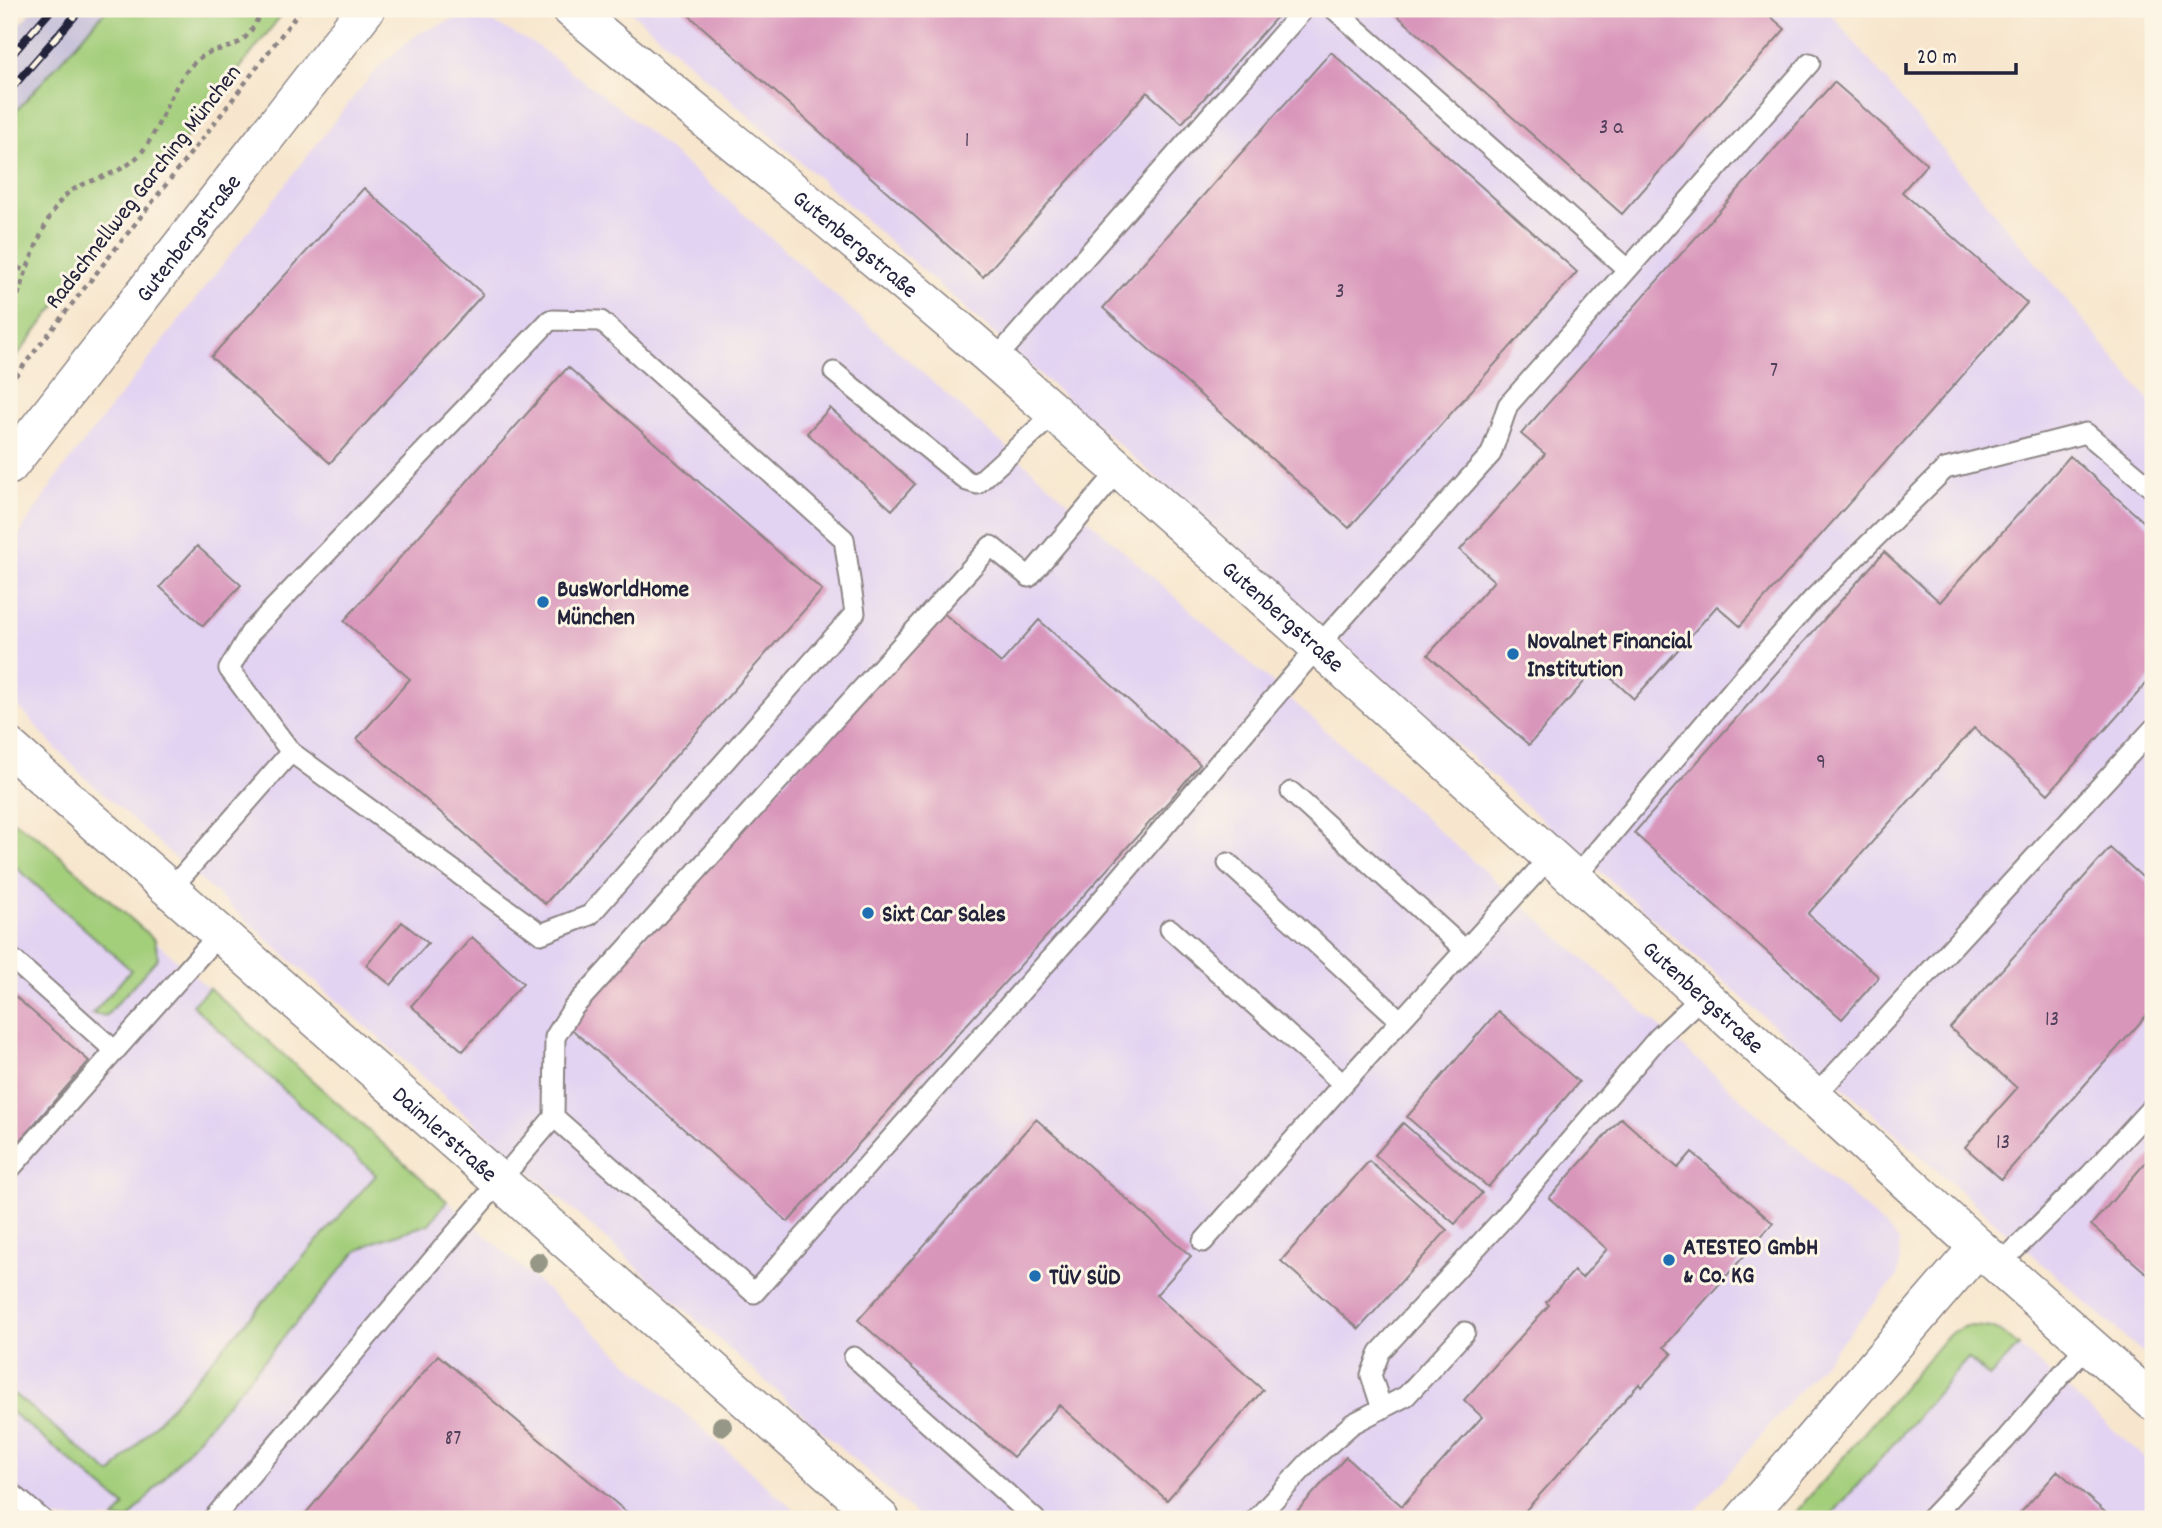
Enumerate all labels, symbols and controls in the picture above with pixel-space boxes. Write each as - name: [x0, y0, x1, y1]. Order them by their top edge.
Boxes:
- scale bar: [1906, 32, 2017, 76]
- text: 20 m: [1917, 44, 1957, 74]
- street label: Radschnellweg Garching München: [38, 58, 251, 317]
- house number: 3 a: [1599, 114, 1624, 144]
- house number: 1: [965, 127, 969, 157]
- street label: Gutenbergstraße: [129, 168, 251, 311]
- street label: Gutenbergstraße: [784, 183, 925, 308]
- house number: 3: [1335, 278, 1345, 308]
- house number: 7: [1770, 357, 1778, 387]
- street label: Gutenbergstraße: [1213, 554, 1351, 682]
- place label: BusWorldHome München: [557, 574, 690, 636]
- marker: BusWorldHome München: [535, 594, 551, 610]
- place label: Novalnet Financial Institution: [1527, 626, 1692, 688]
- marker: Novalnet Financial Institution: [1505, 646, 1521, 662]
- house number: 9: [1816, 749, 1826, 779]
- place label: Sixt Car Sales: [882, 899, 1006, 933]
- marker: Sixt Car Sales: [860, 905, 876, 921]
- street label: Gutenbergstraße: [1633, 934, 1770, 1063]
- house number: 13: [2045, 1006, 2059, 1036]
- street label: Daimlerstraße: [383, 1080, 504, 1192]
- house number: 13: [1996, 1129, 2010, 1159]
- place label: ATESTEO GmbH & Co. KG: [1683, 1232, 1818, 1294]
- marker: ATESTEO GmbH & Co. KG: [1661, 1252, 1677, 1268]
- place label: TÜV SÜD: [1049, 1262, 1121, 1296]
- marker: TÜV SÜD: [1027, 1268, 1043, 1284]
- house number: 87: [445, 1425, 461, 1455]

